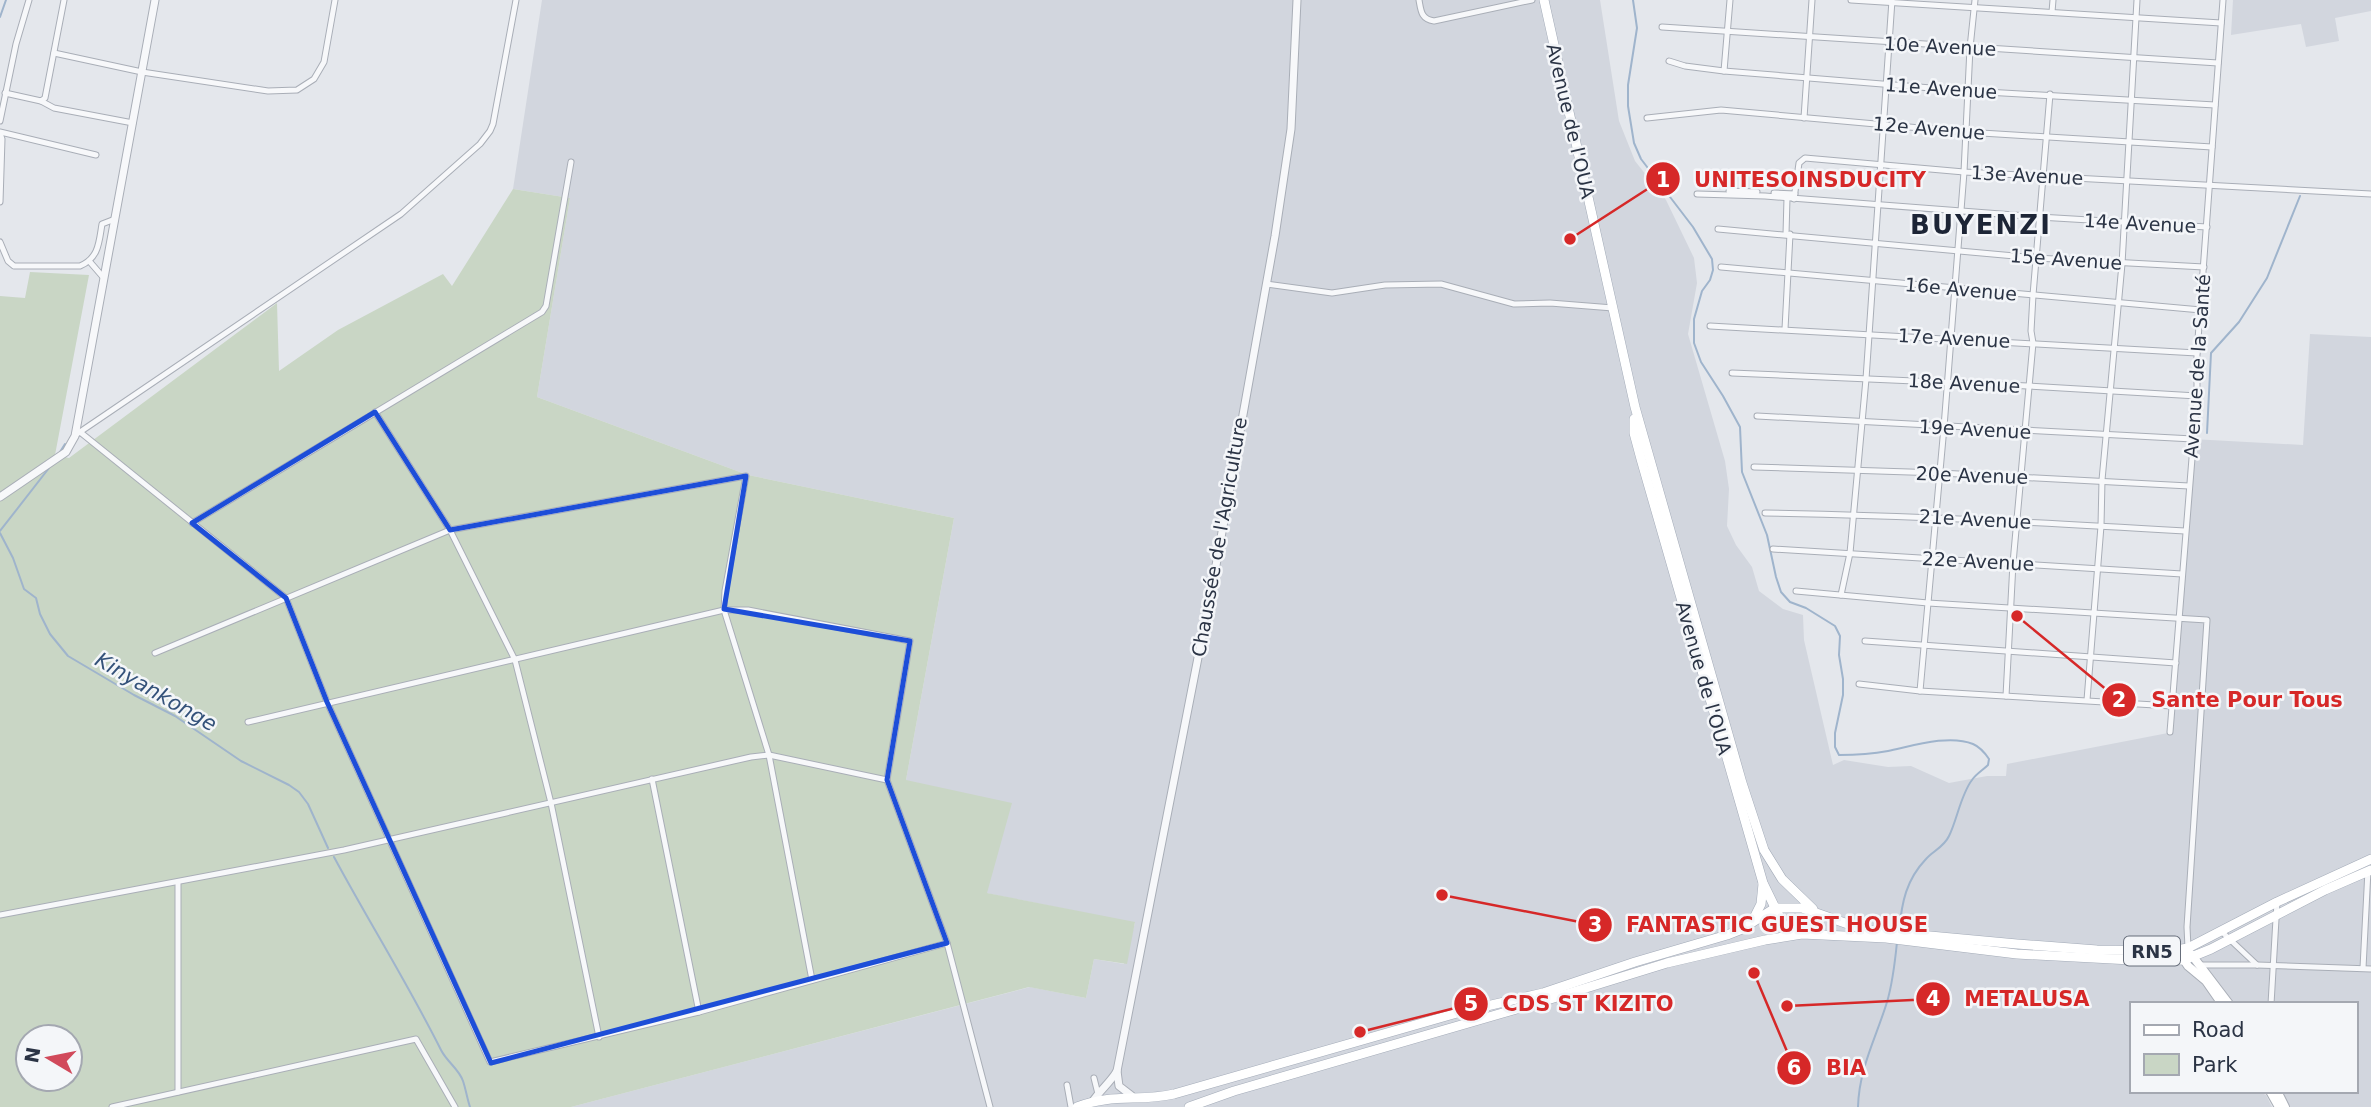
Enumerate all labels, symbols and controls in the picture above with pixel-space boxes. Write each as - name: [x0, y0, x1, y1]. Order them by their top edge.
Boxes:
- street label: 10e Avenue: [1883, 32, 1997, 60]
- street label: Avenue de l'OUA: [1542, 41, 1600, 201]
- street label: 11e Avenue: [1884, 73, 1998, 103]
- street label: 12e Avenue: [1872, 112, 1986, 144]
- callout: UNITESOINSDUCITY: [1645, 158, 1940, 200]
- street label: 13e Avenue: [1970, 161, 2084, 189]
- text: 1: [1656, 168, 1670, 192]
- text: UNITESOINSDUCITY: [1694, 168, 1927, 192]
- street label: 14e Avenue: [2083, 209, 2197, 237]
- district label: BUYENZI: [1910, 210, 2052, 240]
- street label: 15e Avenue: [2009, 244, 2123, 274]
- street label: 16e Avenue: [1904, 273, 2018, 305]
- street label: Avenue de la Santé: [2180, 273, 2214, 459]
- street label: 17e Avenue: [1897, 324, 2011, 352]
- street label: 18e Avenue: [1907, 369, 2021, 397]
- street label: Chaussée de l'Agriculture: [1187, 415, 1251, 659]
- street label: 19e Avenue: [1918, 415, 2032, 443]
- street label: 20e Avenue: [1915, 462, 2029, 488]
- street label: 21e Avenue: [1918, 505, 2032, 533]
- street label: 22e Avenue: [1921, 547, 2035, 575]
- street label: Avenue de l'OUA: [1672, 599, 1736, 757]
- water label: Kinyankonge: [91, 648, 221, 736]
- callout: Sante Pour Tous: [2102, 679, 2356, 721]
- text: 2: [2112, 688, 2126, 712]
- text: Sante Pour Tous: [2151, 688, 2343, 712]
- callout: FANTASTIC GUEST HOUSE: [1577, 904, 1942, 946]
- text: 3: [1588, 913, 1602, 937]
- text: FANTASTIC GUEST HOUSE: [1626, 913, 1928, 937]
- road number: RN5: [2124, 936, 2180, 966]
- callout: METALUSA: [1915, 978, 2103, 1020]
- callout: CDS ST KIZITO: [1454, 983, 1688, 1025]
- text: 4: [1926, 987, 1940, 1011]
- text: METALUSA: [1964, 987, 2090, 1011]
- text: 5: [1464, 992, 1478, 1016]
- text: CDS ST KIZITO: [1502, 992, 1674, 1016]
- legend: [2130, 1002, 2357, 1093]
- text: Road: [2192, 1018, 2245, 1042]
- north arrow: [14, 1023, 84, 1093]
- text: N: [20, 1045, 44, 1065]
- callout: BIA: [1777, 1047, 1880, 1089]
- text: Park: [2192, 1053, 2238, 1077]
- text: 6: [1787, 1056, 1801, 1080]
- text: BIA: [1826, 1056, 1867, 1080]

